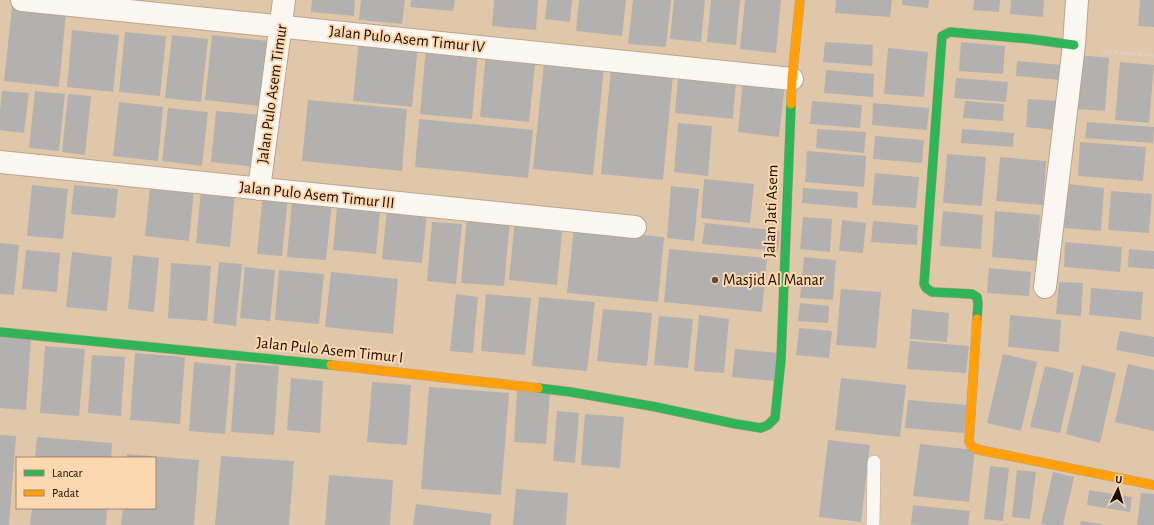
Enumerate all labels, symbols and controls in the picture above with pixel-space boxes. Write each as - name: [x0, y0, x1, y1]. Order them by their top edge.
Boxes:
- street label: Jalan Pulo Asem Timur: [254, 23, 290, 165]
- street label: Jalan Pulo Asem Timur IV: [329, 23, 485, 55]
- street label: Jalan Jati Asem: [761, 164, 781, 258]
- street label: Jalan Pulo Asem Timur III: [239, 179, 395, 211]
- place label: Masjid Al Manar: [723, 272, 825, 289]
- marker: Masjid Al Manar: [710, 275, 720, 285]
- street label: Jalan Pulo Asem Timur I: [256, 334, 404, 366]
- legend: [16, 457, 156, 509]
- text: Lancar: [52, 467, 83, 479]
- north arrow: [1098, 469, 1138, 509]
- text: U: [1115, 474, 1123, 485]
- text: Padat: [52, 487, 79, 499]

